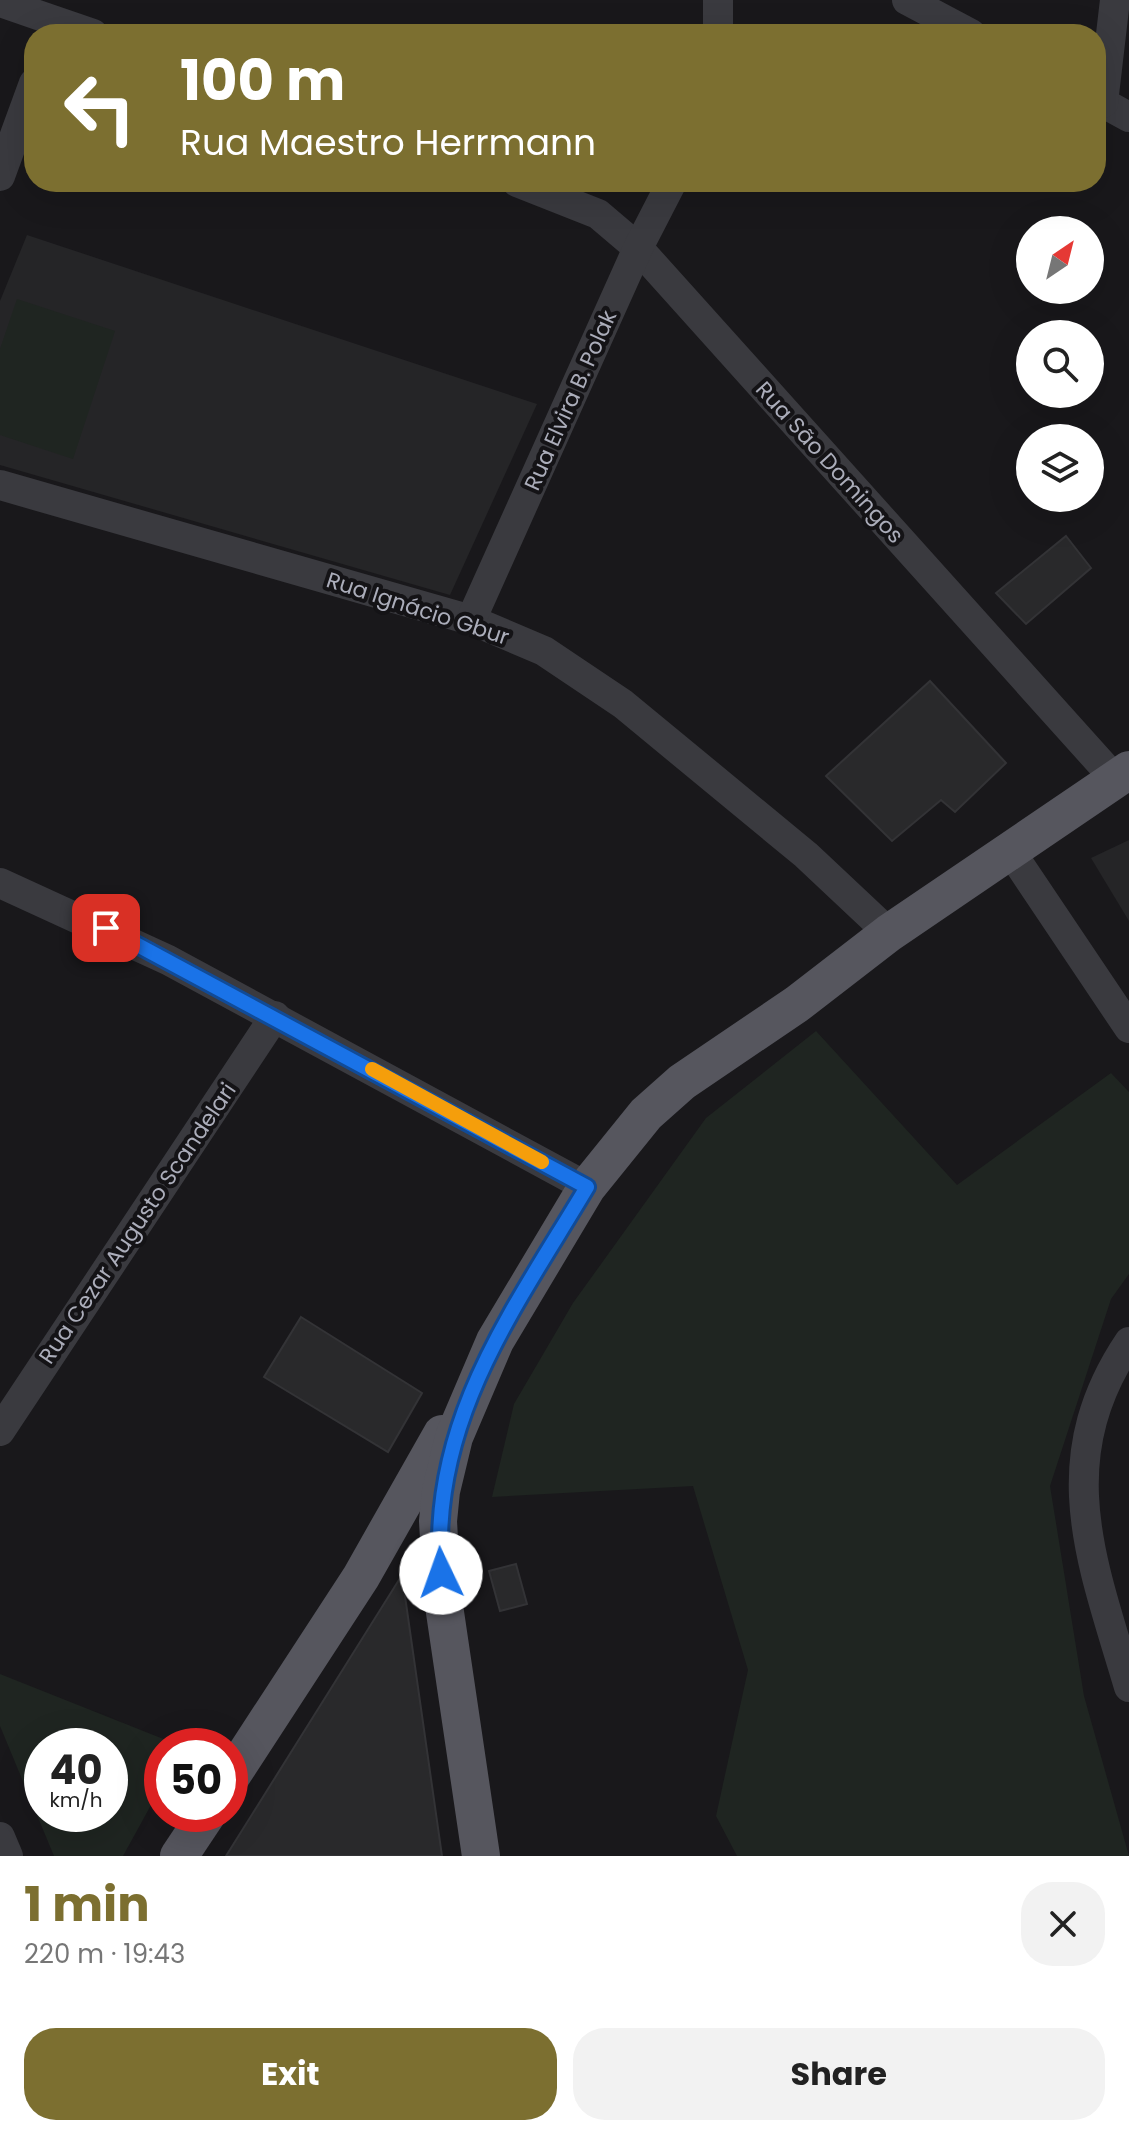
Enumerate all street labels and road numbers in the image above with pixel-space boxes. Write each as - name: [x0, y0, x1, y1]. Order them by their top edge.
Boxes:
- street label: Rua Elvira B. Polak: [517, 305, 624, 495]
- street label: Rua São Domingos: [748, 375, 911, 550]
- street label: Rua Ignácio Gbur: [322, 564, 513, 653]
- street label: Rua Cezar Augusto Scandelari: [32, 1077, 243, 1370]

